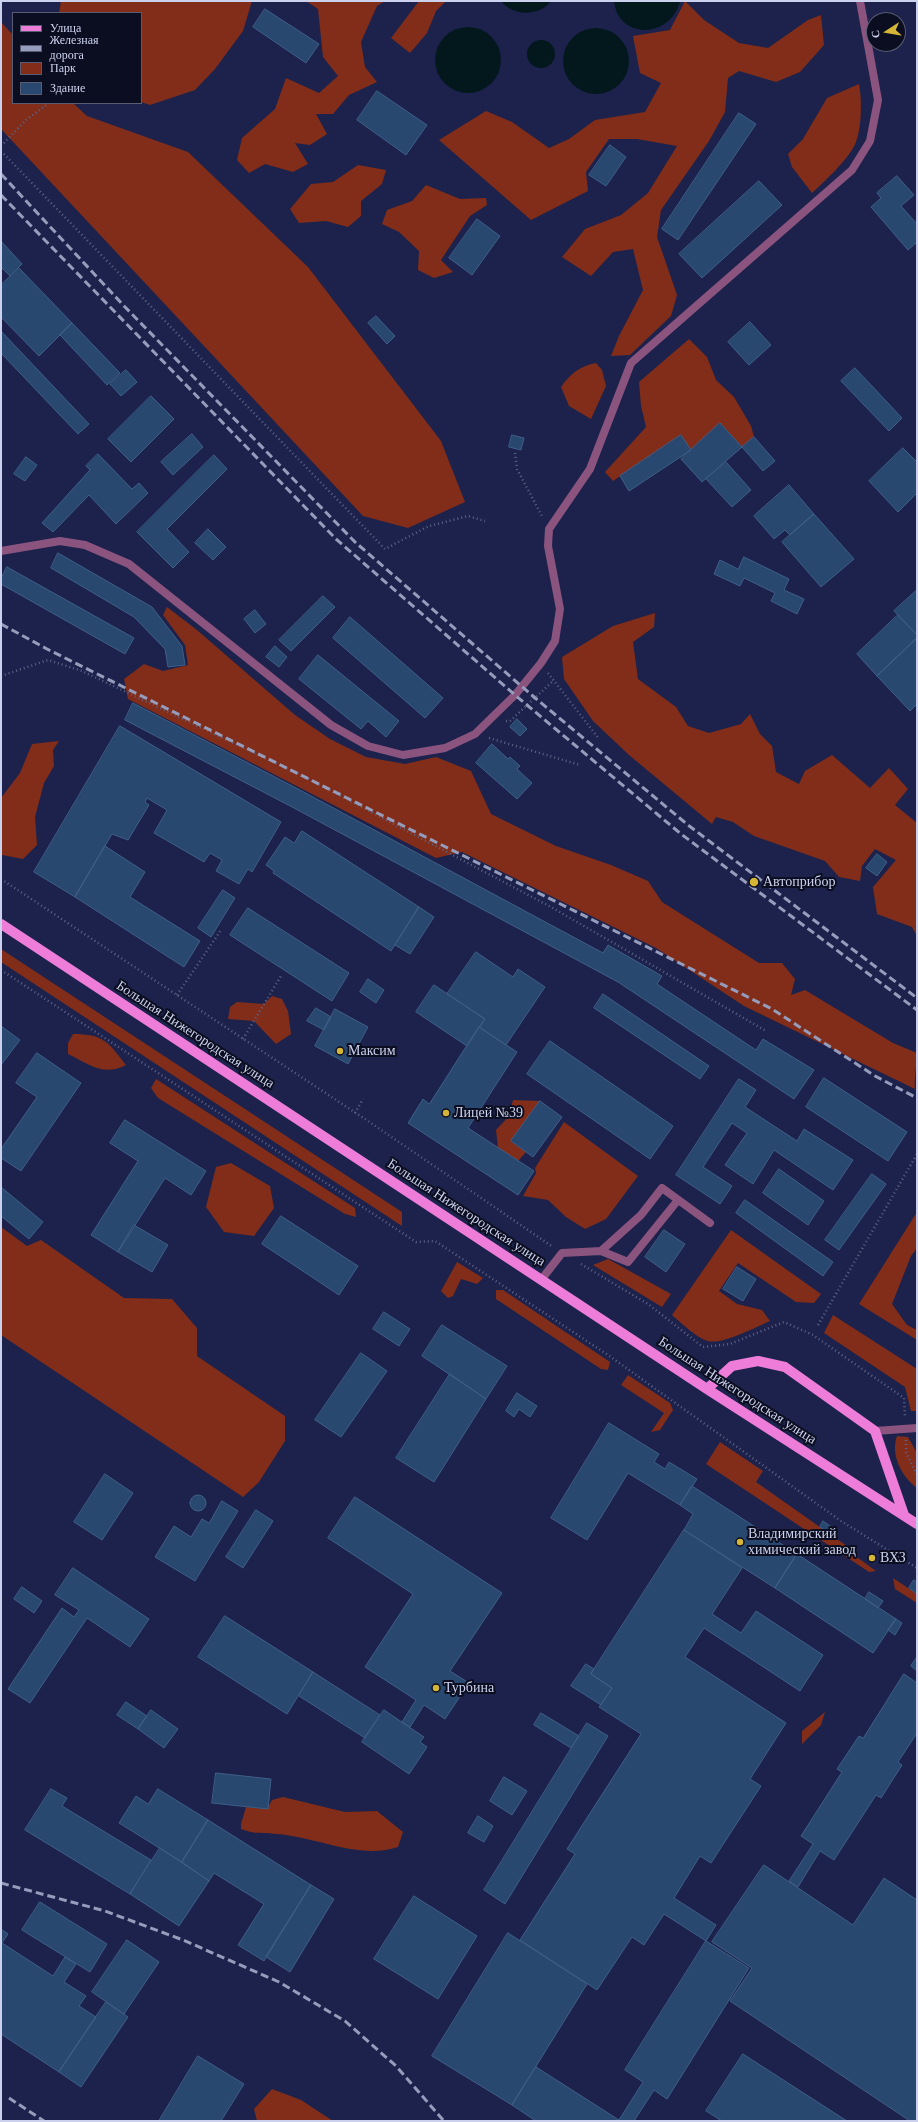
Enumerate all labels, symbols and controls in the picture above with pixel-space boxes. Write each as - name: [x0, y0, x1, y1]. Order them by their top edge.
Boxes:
- legend: [12, 12, 142, 104]
- north arrow: [866, 12, 906, 52]
- text: Улица: [50, 21, 81, 35]
- text: С: [869, 29, 882, 39]
- text: Железная дорога: [50, 33, 99, 62]
- text: Парк: [50, 61, 76, 75]
- text: Здание: [50, 81, 85, 95]
- place label: Автоприбор: [763, 874, 835, 890]
- marker: Автоприбор: [748, 876, 760, 888]
- street label: Большая Нижегородская улица: [113, 978, 277, 1092]
- place label: Максим: [348, 1043, 396, 1059]
- marker: Максим: [335, 1046, 345, 1056]
- place label: Лицей №39: [454, 1105, 523, 1121]
- marker: Лицей №39: [441, 1108, 451, 1118]
- street label: Большая Нижегородская улица: [384, 1156, 548, 1270]
- street label: Большая Нижегородская улица: [655, 1334, 819, 1448]
- place label: Владимирский химический завод: [748, 1526, 856, 1558]
- marker: Владимирский химический завод: [735, 1537, 745, 1547]
- place label: ВХЗ: [880, 1550, 906, 1566]
- marker: ВХЗ: [867, 1553, 877, 1563]
- place label: Турбина: [444, 1680, 494, 1696]
- marker: Турбина: [431, 1683, 441, 1693]

